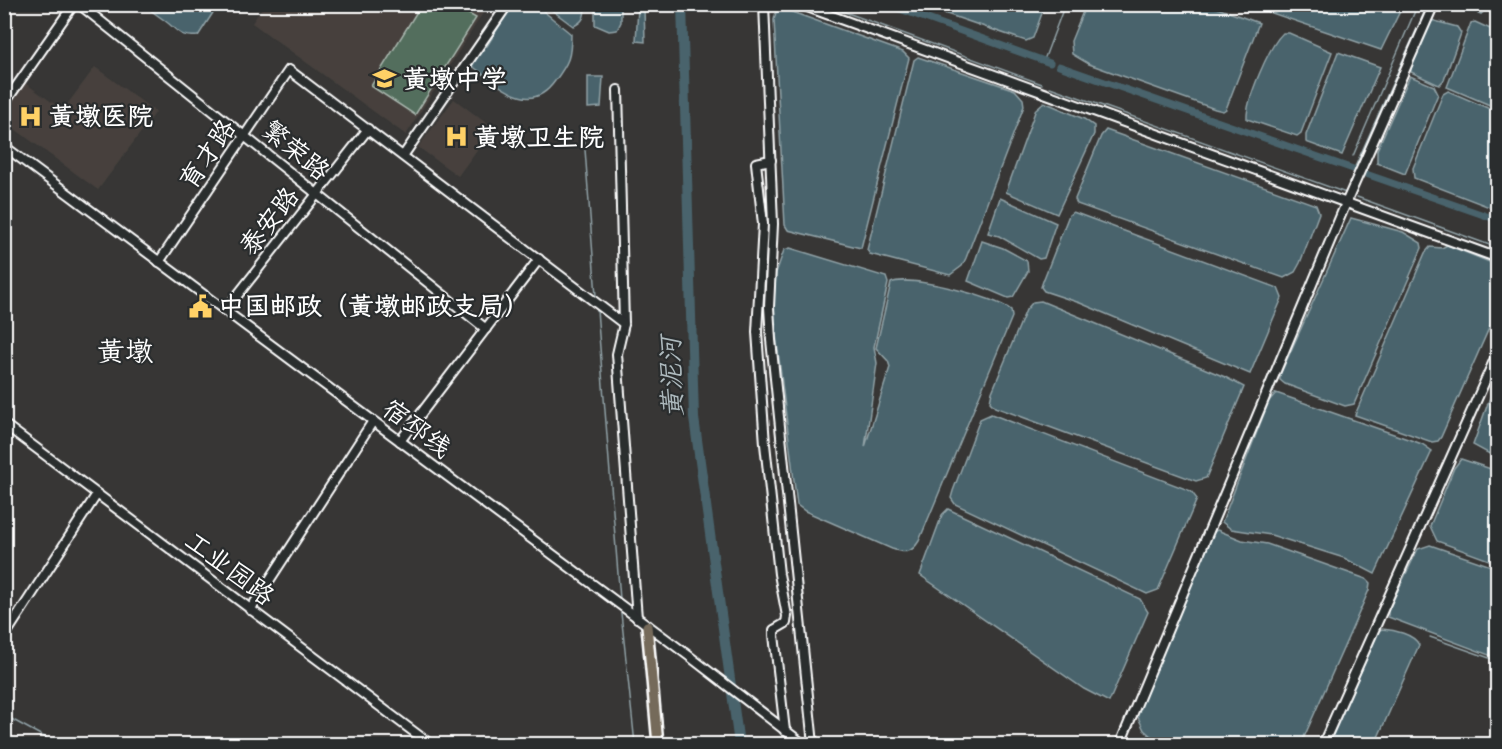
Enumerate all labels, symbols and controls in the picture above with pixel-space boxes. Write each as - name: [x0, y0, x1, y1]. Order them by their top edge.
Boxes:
- place label: 黄墩中学: [403, 63, 507, 95]
- school or university icon: 黄墩中学: [372, 66, 398, 92]
- place label: 黄墩医院: [49, 100, 153, 132]
- hospital icon: 黄墩医院: [18, 103, 44, 129]
- street label: 育才路: [172, 113, 242, 195]
- street label: 繁荣路: [256, 113, 336, 187]
- place label: 黄墩卫生院: [474, 121, 604, 153]
- hospital icon: 黄墩卫生院: [443, 124, 469, 150]
- street label: 泰安路: [232, 180, 306, 262]
- place label: 中国邮政（黄墩邮政支局）: [218, 290, 530, 322]
- public building icon: 中国邮政（黄墩邮政支局）: [187, 293, 213, 319]
- water label: 黄泥河: [653, 332, 689, 418]
- district label: 黄墩: [97, 334, 153, 368]
- street label: 宿邳线: [376, 392, 458, 464]
- street label: 工业园路: [179, 524, 281, 612]

